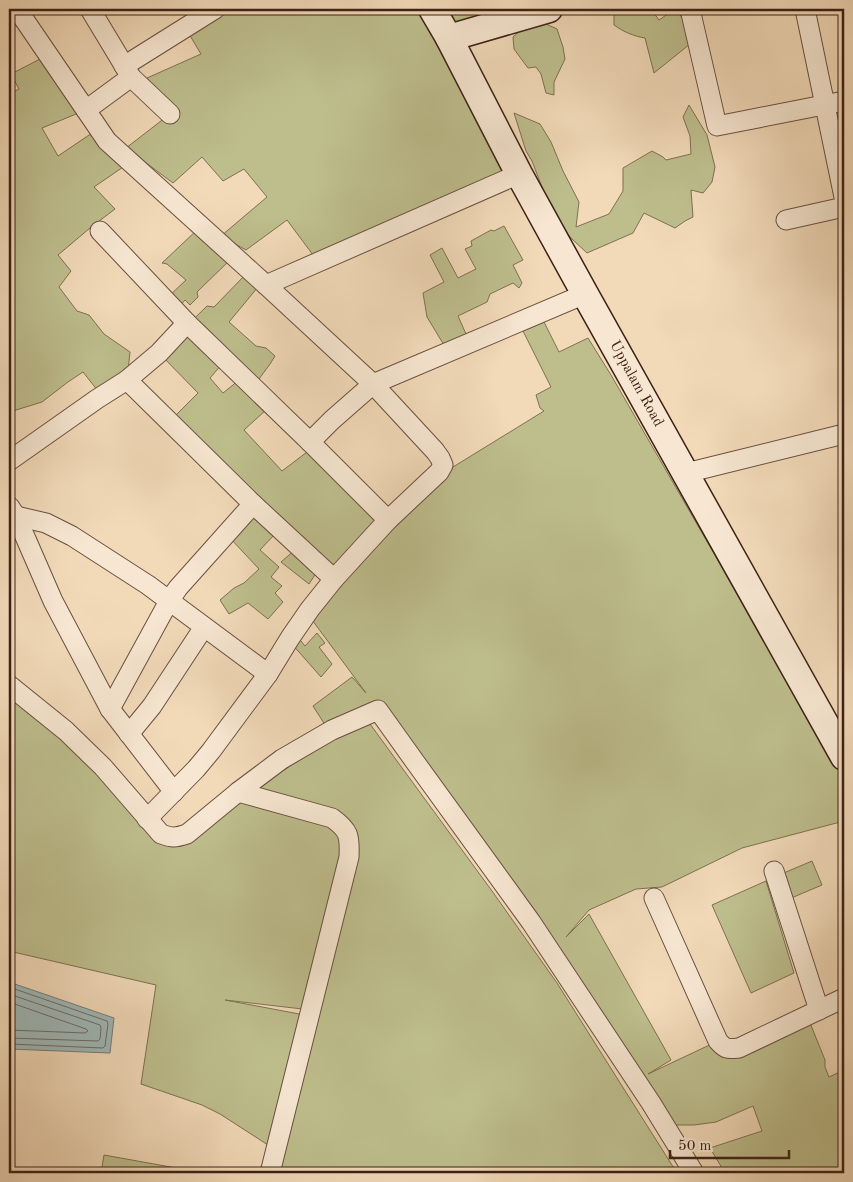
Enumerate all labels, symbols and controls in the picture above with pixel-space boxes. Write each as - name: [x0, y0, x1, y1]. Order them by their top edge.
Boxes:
- street label: Uppalam Road: [606, 339, 666, 430]
- scale bar: [670, 1127, 789, 1159]
- text: 50 m: [678, 1139, 712, 1154]

